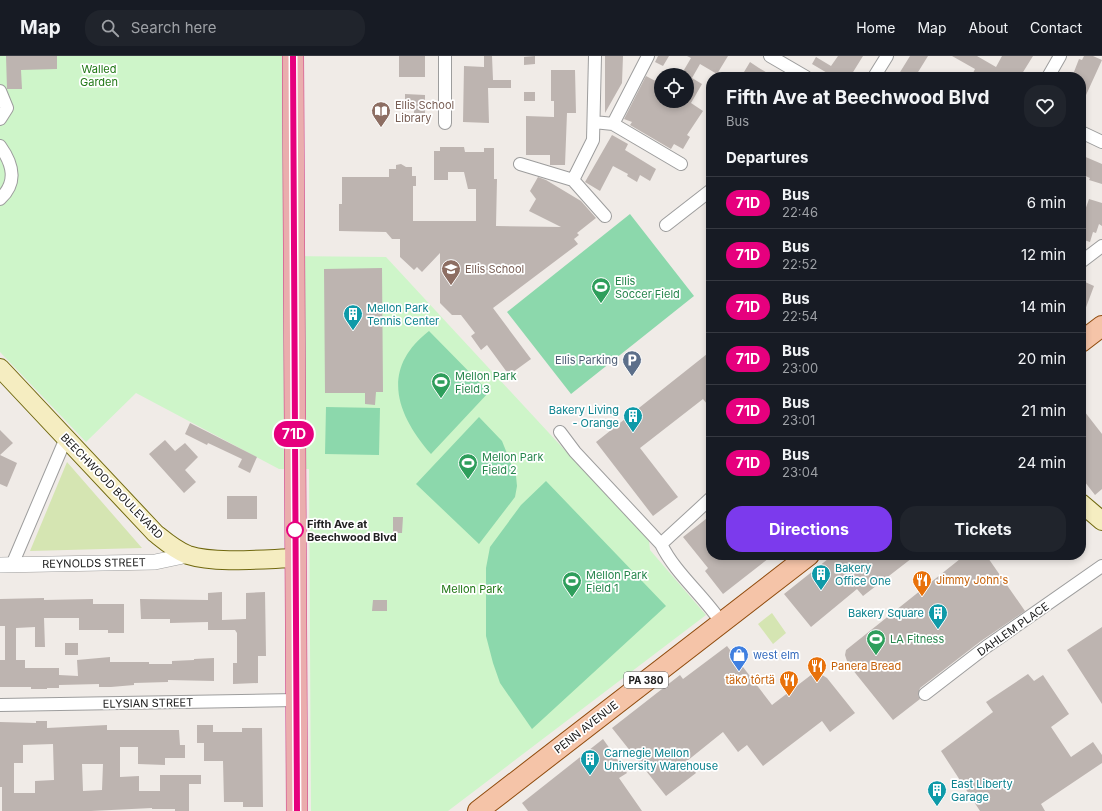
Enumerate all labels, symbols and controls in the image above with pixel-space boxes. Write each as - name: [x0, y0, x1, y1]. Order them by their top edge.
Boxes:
- search box: [85, 10, 365, 46]
- text: Map: [20, 16, 61, 39]
- icon: search: [99, 17, 121, 39]
- text: Search here: [131, 18, 216, 37]
- text: Home: [856, 19, 895, 36]
- text: Map: [917, 19, 947, 36]
- text: About: [969, 19, 1008, 36]
- text: Contact: [1030, 19, 1082, 36]
- park label: Walled Garden: [80, 62, 118, 89]
- map controls: [654, 68, 694, 108]
- button: locate: [654, 68, 694, 108]
- button: heart: [1024, 85, 1066, 127]
- text: Fifth Ave at Beechwood Blvd: [726, 86, 990, 109]
- place label: Ellis School Library: [395, 98, 454, 125]
- library icon: Ellis School Library: [370, 100, 392, 128]
- text: Bus: [726, 113, 749, 129]
- text: Departures: [726, 148, 808, 167]
- text: Bus: [782, 185, 810, 204]
- text: 6 min: [1027, 193, 1066, 212]
- text: 71D: [736, 194, 760, 211]
- text: 22:46: [782, 204, 818, 220]
- text: Bus: [782, 237, 810, 256]
- text: 12 min: [1021, 245, 1066, 264]
- text: 71D: [736, 246, 760, 263]
- text: 22:52: [782, 256, 817, 272]
- school or university icon: Ellis School: [440, 258, 462, 286]
- place label: Ellis School: [465, 262, 524, 276]
- place label: Ellis Soccer Field: [615, 274, 680, 301]
- sports icon: Ellis Soccer Field: [590, 276, 612, 304]
- text: Bus: [782, 289, 810, 308]
- text: 14 min: [1020, 297, 1066, 316]
- text: 71D: [736, 298, 760, 315]
- place label: Mellon Park Tennis Center: [367, 301, 439, 328]
- building icon: Mellon Park Tennis Center: [342, 303, 364, 331]
- text: 22:54: [782, 308, 818, 324]
- text: Bus: [782, 341, 810, 360]
- parking icon: Ellis Parking: [621, 349, 643, 377]
- text: 20 min: [1018, 349, 1066, 368]
- text: 71D: [736, 350, 760, 367]
- place label: Ellis Parking: [555, 353, 618, 367]
- text: 23:00: [782, 360, 818, 376]
- place label: Mellon Park Field 3: [455, 369, 516, 396]
- sports icon: Mellon Park Field 3: [430, 371, 452, 399]
- text: Bus: [782, 393, 810, 412]
- text: 21 min: [1021, 401, 1066, 420]
- text: 71D: [736, 402, 760, 419]
- place label: Bakery Living - Orange: [549, 403, 619, 430]
- building icon: Bakery Living - Orange: [622, 405, 644, 433]
- text: 23:01: [782, 412, 815, 428]
- line badge: 71D: [271, 421, 317, 447]
- text: 71D: [282, 425, 306, 442]
- street label: BEECHWOOD BOULEVARD: [58, 430, 166, 542]
- text: Bus: [782, 445, 810, 464]
- place label: Mellon Park Field 2: [482, 450, 543, 477]
- sports icon: Mellon Park Field 2: [457, 452, 479, 480]
- text: 24 min: [1018, 453, 1066, 472]
- text: 71D: [736, 454, 760, 471]
- text: 23:04: [782, 464, 818, 480]
- button: Directions: [726, 506, 892, 552]
- button: Tickets: [900, 506, 1066, 552]
- place label: Fifth Ave at Beechwood Blvd: [307, 517, 397, 544]
- marker: Fifth Ave at Beechwood Blvd: [286, 521, 304, 539]
- street label: REYNOLDS STREET: [42, 555, 146, 571]
- place label: Bakery Office One: [835, 561, 891, 588]
- building icon: Bakery Office One: [810, 563, 832, 591]
- place label: Mellon Park Field 1: [586, 568, 647, 595]
- restaurant icon: Jimmy John's: [911, 569, 933, 597]
- sports icon: Mellon Park Field 1: [561, 570, 583, 598]
- place label: Jimmy John's: [936, 573, 1009, 587]
- park label: Mellon Park: [441, 582, 503, 596]
- street label: DAHLEM PLACE: [974, 599, 1052, 659]
- building icon: Bakery Square: [927, 602, 949, 630]
- place label: Bakery Square: [848, 606, 924, 620]
- sports icon: LA Fitness: [865, 628, 887, 656]
- place label: LA Fitness: [890, 632, 944, 646]
- shop icon: west elm: [728, 644, 750, 672]
- place label: west elm: [753, 648, 799, 662]
- restaurant icon: Panera Bread: [806, 655, 828, 683]
- place label: Panera Bread: [831, 659, 901, 673]
- restaurant icon: täkō tôrtä: [778, 669, 800, 697]
- road number: PA 380: [624, 672, 668, 688]
- place label: täkō tôrtä: [725, 673, 775, 687]
- street label: ELYSIAN STREET: [103, 695, 193, 711]
- street label: PENN AVENUE: [551, 698, 621, 756]
- place label: Carnegie Mellon University Warehouse: [604, 746, 718, 773]
- building icon: Carnegie Mellon University Warehouse: [579, 748, 601, 776]
- place label: East Liberty Garage: [951, 777, 1013, 804]
- building icon: East Liberty Garage: [926, 779, 948, 807]

